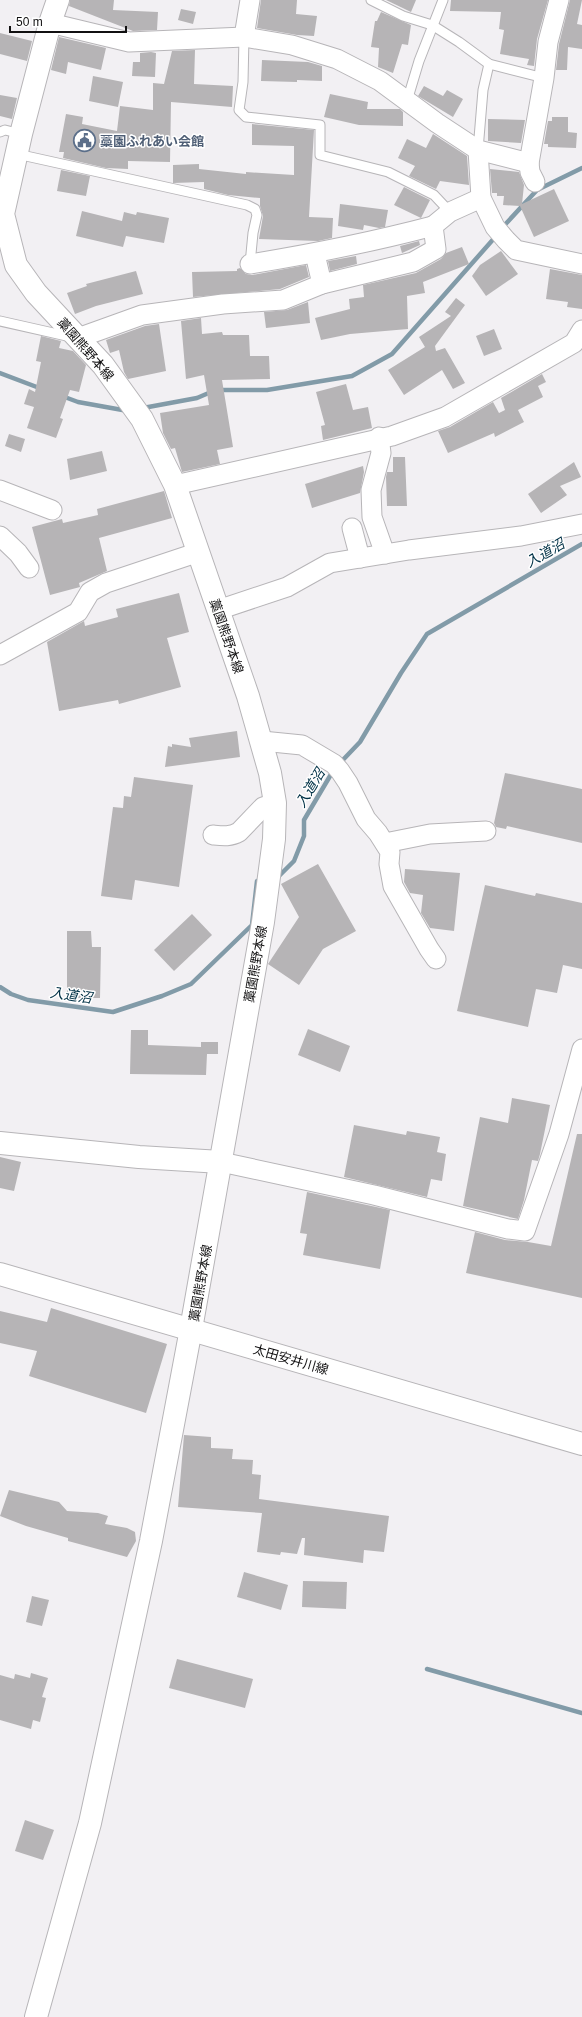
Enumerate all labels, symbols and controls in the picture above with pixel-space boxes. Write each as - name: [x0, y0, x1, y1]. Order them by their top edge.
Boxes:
- scale bar: [10, 8, 126, 34]
- text: 50 m: [16, 15, 43, 29]
- public building icon: 藁園ふれあい会館: [72, 128, 98, 154]
- place label: 藁園ふれあい会館: [100, 134, 204, 149]
- street label: 藁園熊野本線: [54, 315, 117, 384]
- water label: 入道沼: [523, 535, 569, 570]
- street label: 藁園熊野本線: [207, 597, 246, 675]
- water label: 入道沼: [292, 764, 329, 810]
- street label: 藁園熊野本線: [241, 924, 270, 1004]
- water label: 入道沼: [49, 984, 95, 1006]
- street label: 藁園熊野本線: [186, 1243, 215, 1323]
- street label: 太田安井川線: [251, 1342, 330, 1377]

